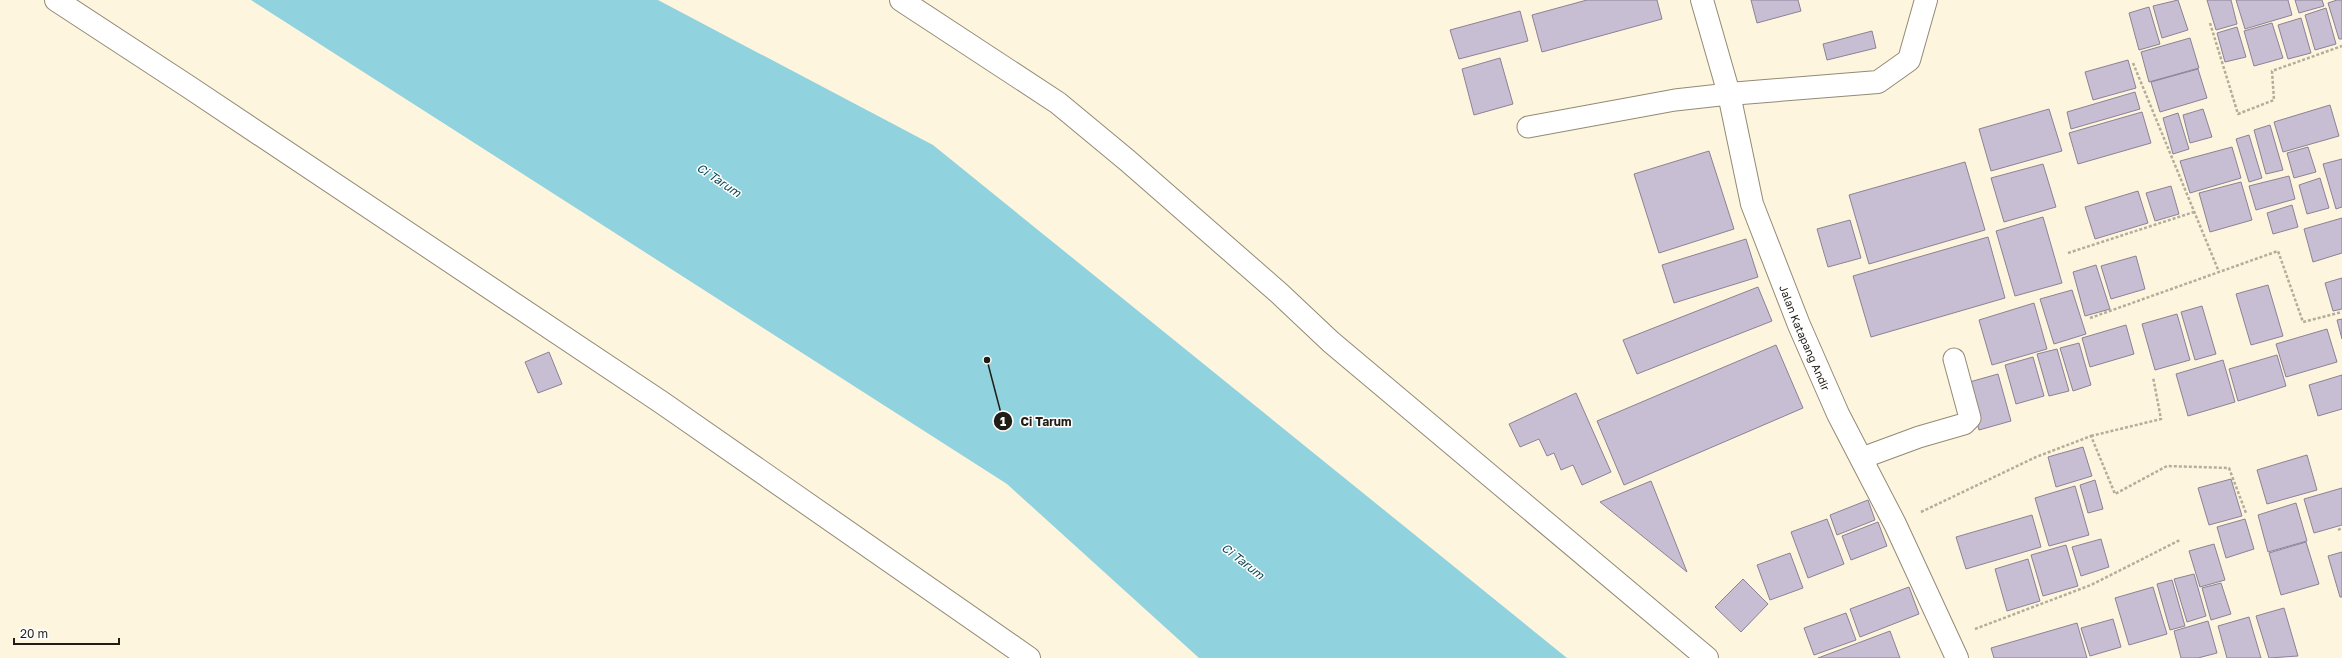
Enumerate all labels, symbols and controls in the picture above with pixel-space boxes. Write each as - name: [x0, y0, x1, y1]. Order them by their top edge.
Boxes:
- water label: Ci Tarum: [694, 160, 745, 201]
- street label: Jalan Katapang Andir: [1778, 283, 1834, 393]
- callout: Ci Tarum: [993, 409, 1080, 433]
- text: 1: [1000, 414, 1006, 429]
- text: Ci Tarum: [1021, 414, 1071, 429]
- water label: Ci Tarum: [1219, 540, 1268, 583]
- scale bar: [14, 620, 119, 646]
- text: 20 m: [20, 626, 48, 641]

